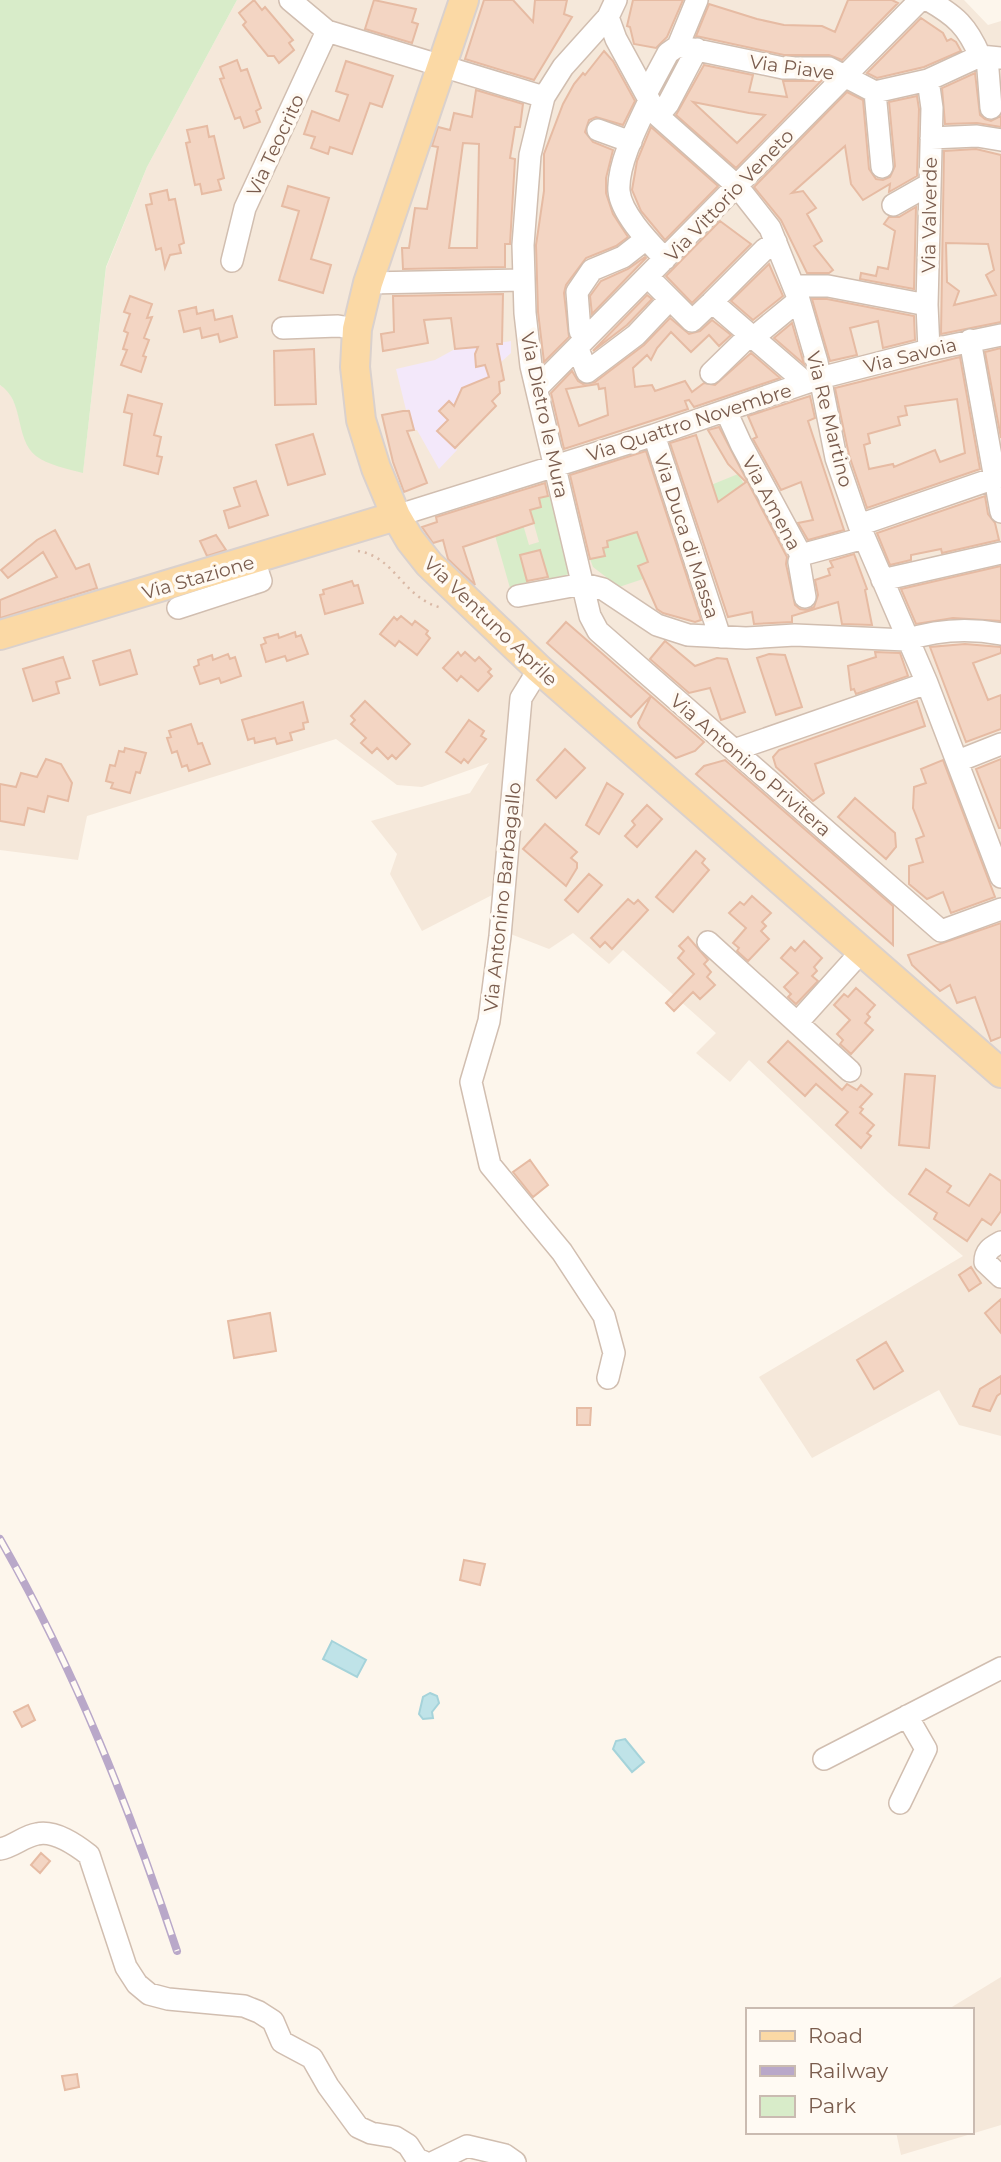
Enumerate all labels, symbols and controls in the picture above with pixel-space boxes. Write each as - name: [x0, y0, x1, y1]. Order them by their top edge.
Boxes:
- street label: Via Piave: [748, 50, 836, 85]
- street label: Via Teocrito: [242, 90, 309, 200]
- street label: Via Vittorio Veneto: [660, 124, 799, 266]
- street label: Via Valverde: [917, 157, 942, 273]
- street label: Via Dietro le Mura: [516, 330, 573, 500]
- street label: Via Savoia: [861, 333, 959, 378]
- street label: Via Re Martino: [802, 349, 858, 490]
- street label: Via Quattro Novembre: [584, 378, 794, 466]
- street label: Via Duca di Massa: [649, 451, 724, 621]
- street label: Via Amena: [737, 452, 806, 554]
- street label: Via Stazione: [139, 551, 257, 604]
- street label: Via Ventuno Aprile: [419, 552, 562, 691]
- street label: Via Antonino Privitera: [666, 689, 836, 841]
- street label: Via Antonino Barbagallo: [479, 781, 526, 1013]
- legend: [746, 2008, 973, 2134]
- text: Road: [808, 2023, 863, 2048]
- text: Railway: [808, 2058, 889, 2083]
- text: Park: [808, 2093, 856, 2118]

